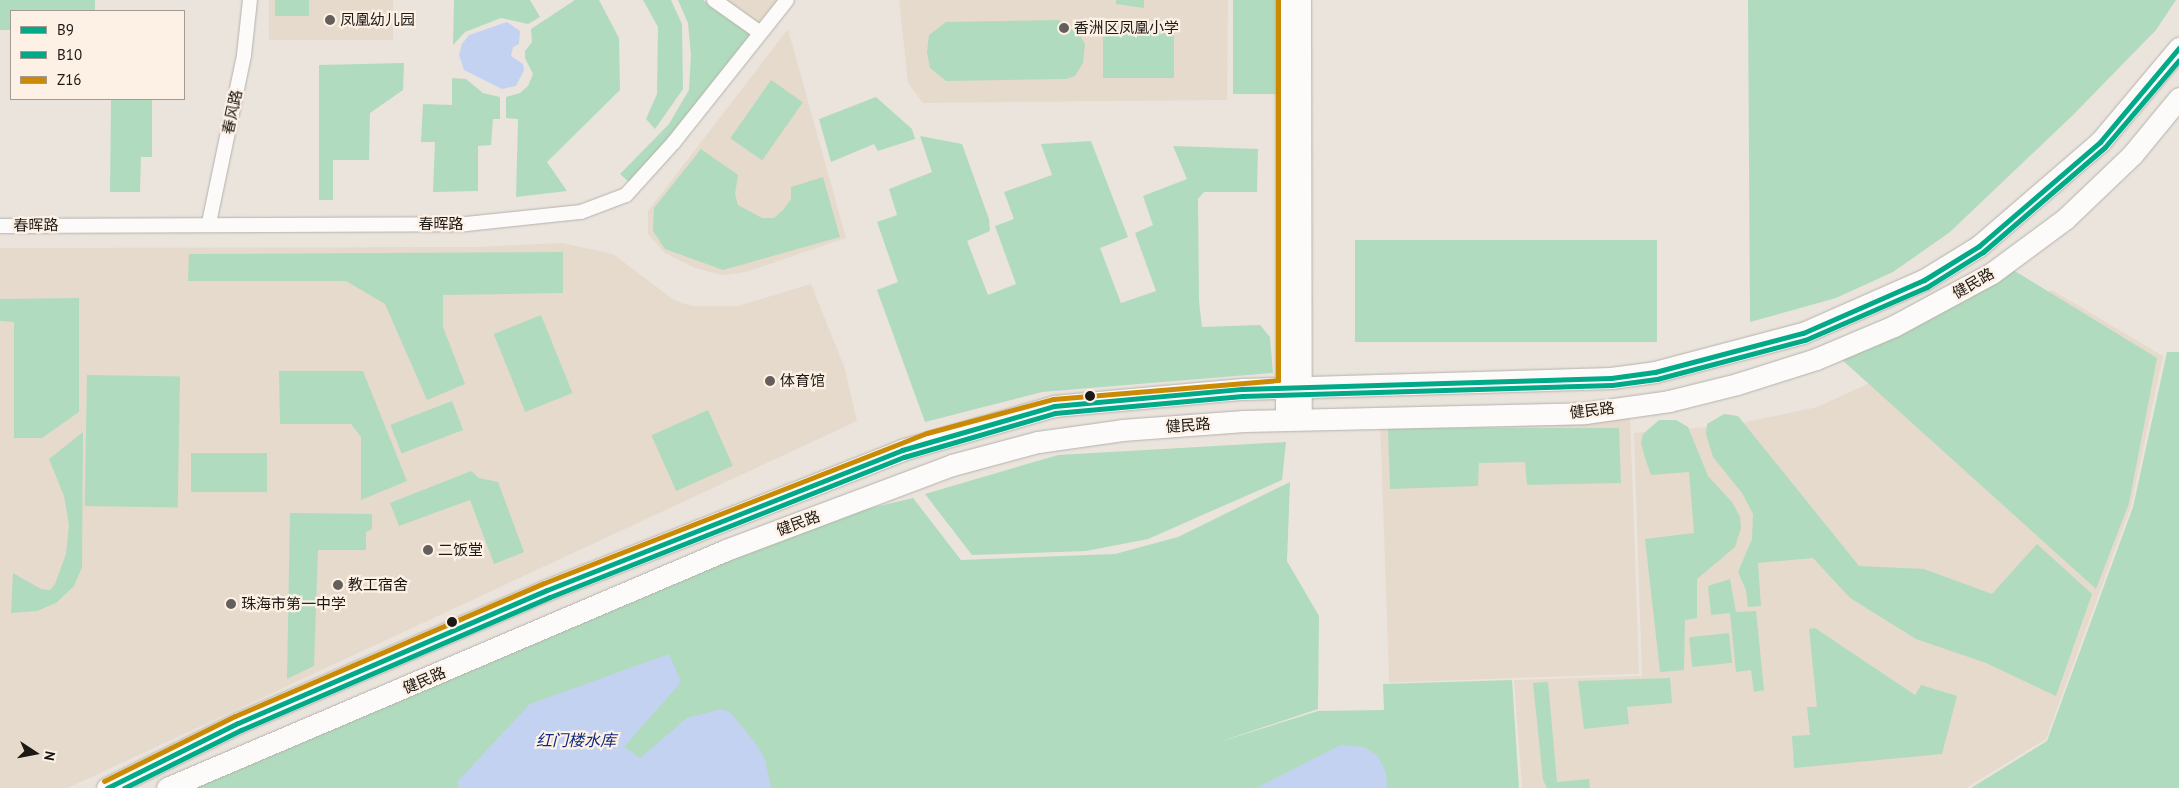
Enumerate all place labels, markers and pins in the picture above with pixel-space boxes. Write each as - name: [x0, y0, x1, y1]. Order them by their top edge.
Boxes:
- place label: 凤凰幼儿园: [340, 11, 415, 29]
- marker: 凤凰幼儿园: [324, 14, 336, 26]
- place label: 香洲区凤凰小学: [1074, 19, 1179, 37]
- marker: 香洲区凤凰小学: [1058, 22, 1070, 34]
- place label: 体育馆: [780, 372, 825, 390]
- marker: 体育馆: [764, 375, 776, 387]
- unlabelled marker: [1085, 391, 1095, 401]
- place label: 二饭堂: [438, 541, 483, 559]
- marker: 二饭堂: [422, 544, 434, 556]
- place label: 教工宿舍: [348, 576, 408, 594]
- marker: 教工宿舍: [332, 579, 344, 591]
- place label: 珠海市第一中学: [241, 595, 346, 613]
- marker: 珠海市第一中学: [225, 598, 237, 610]
- unlabelled marker: [447, 617, 457, 627]

